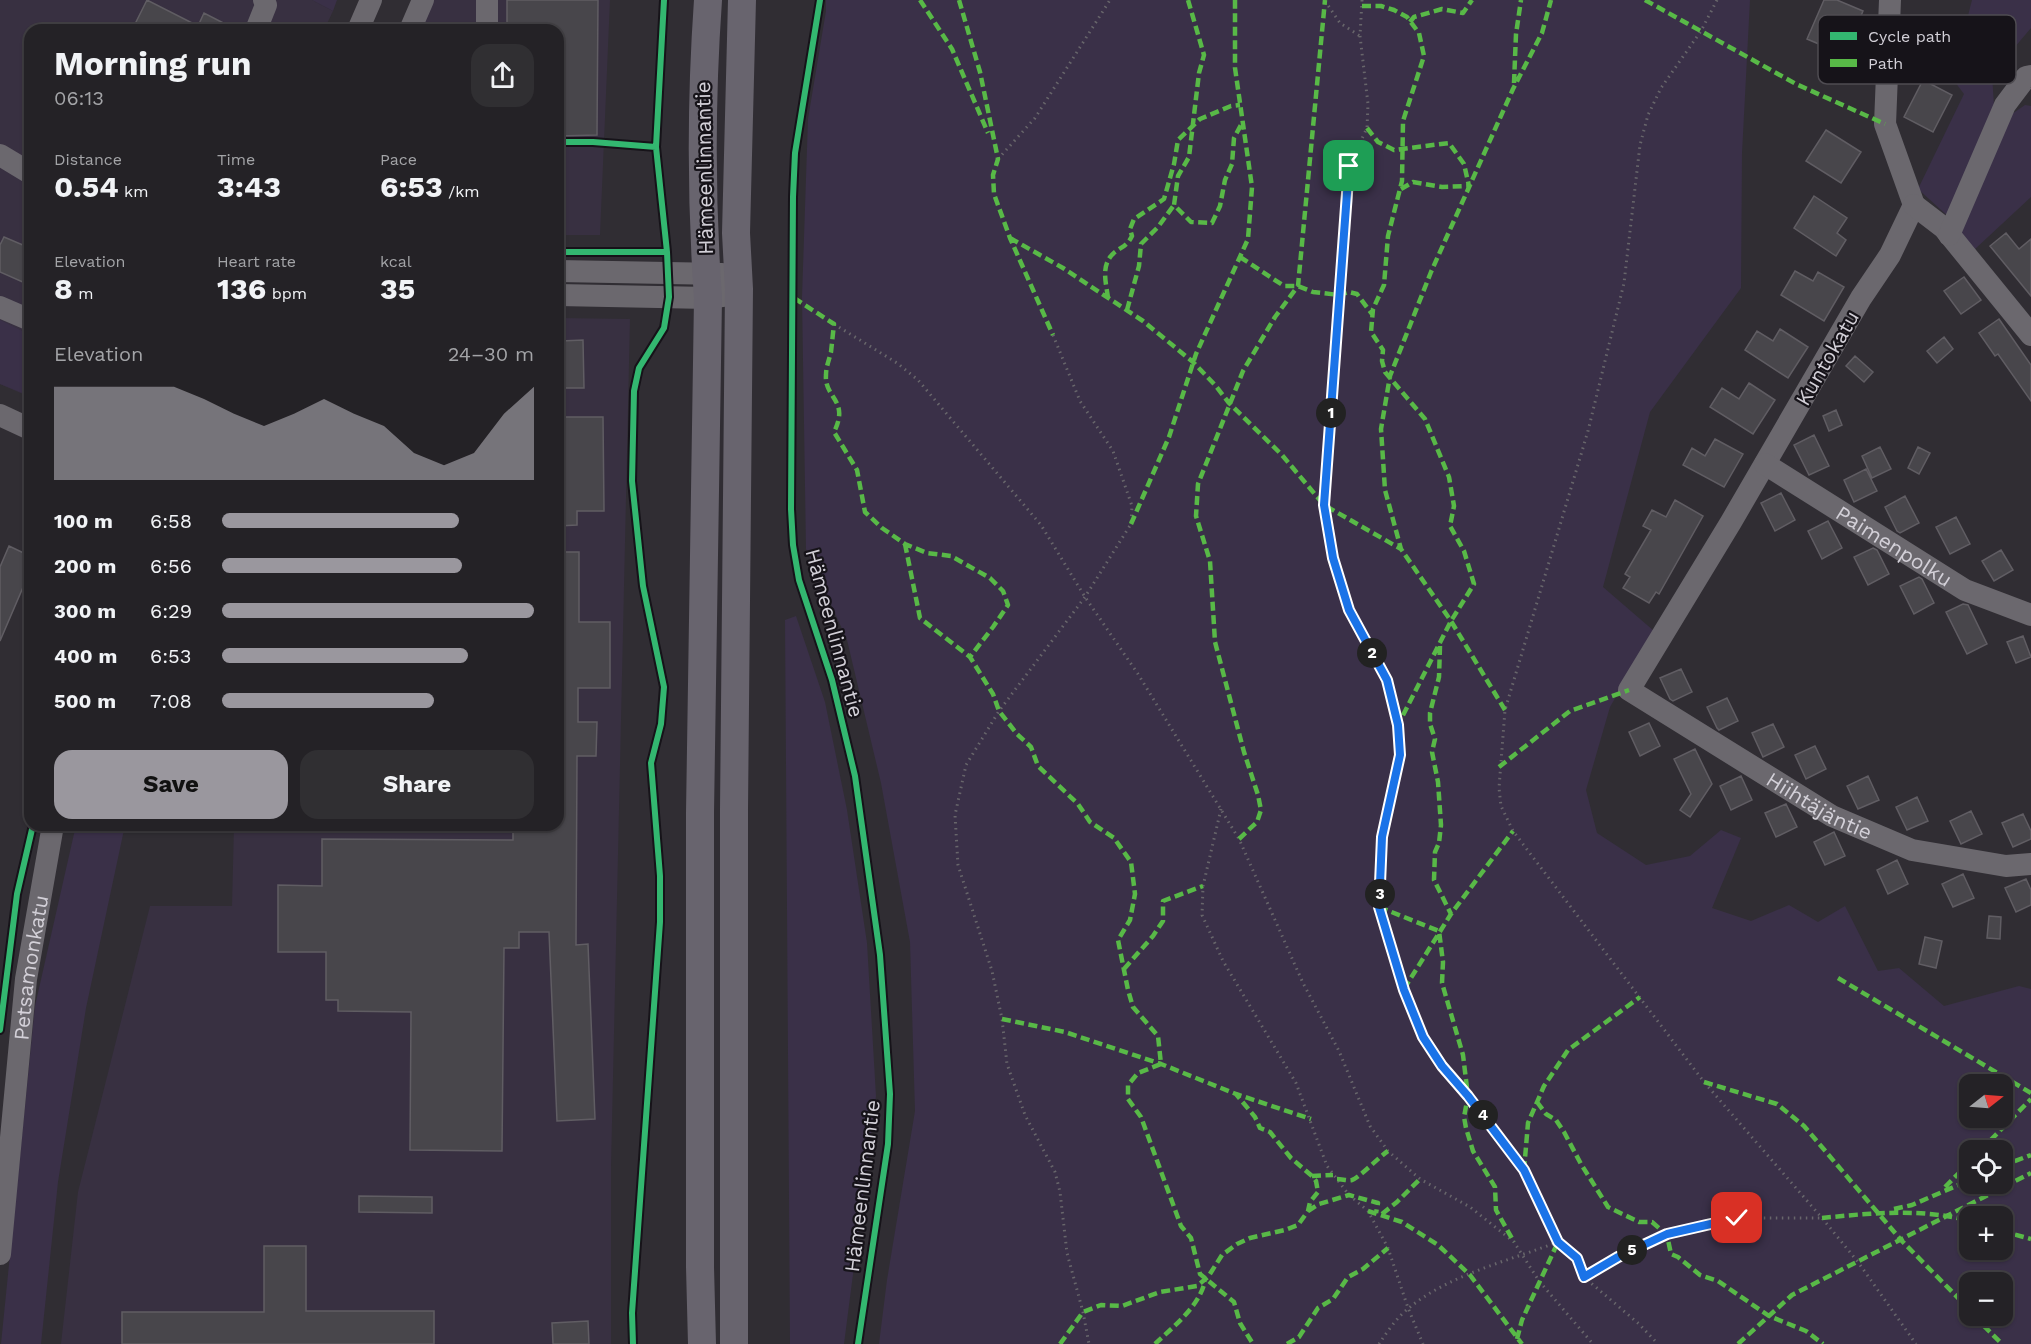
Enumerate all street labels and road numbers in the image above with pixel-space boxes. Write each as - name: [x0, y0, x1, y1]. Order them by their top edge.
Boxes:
- street label: Hämeenlinnantie: [690, 81, 718, 255]
- street label: Kuntokatu: [1790, 306, 1864, 410]
- street label: Paimenpolku: [1832, 500, 1957, 591]
- street label: Hämeenlinnantie: [800, 546, 870, 720]
- street label: Hiihtäjäntie: [1762, 766, 1876, 844]
- street label: Petsamonkatu: [8, 893, 53, 1042]
- street label: Hämeenlinnantie: [839, 1098, 885, 1274]

